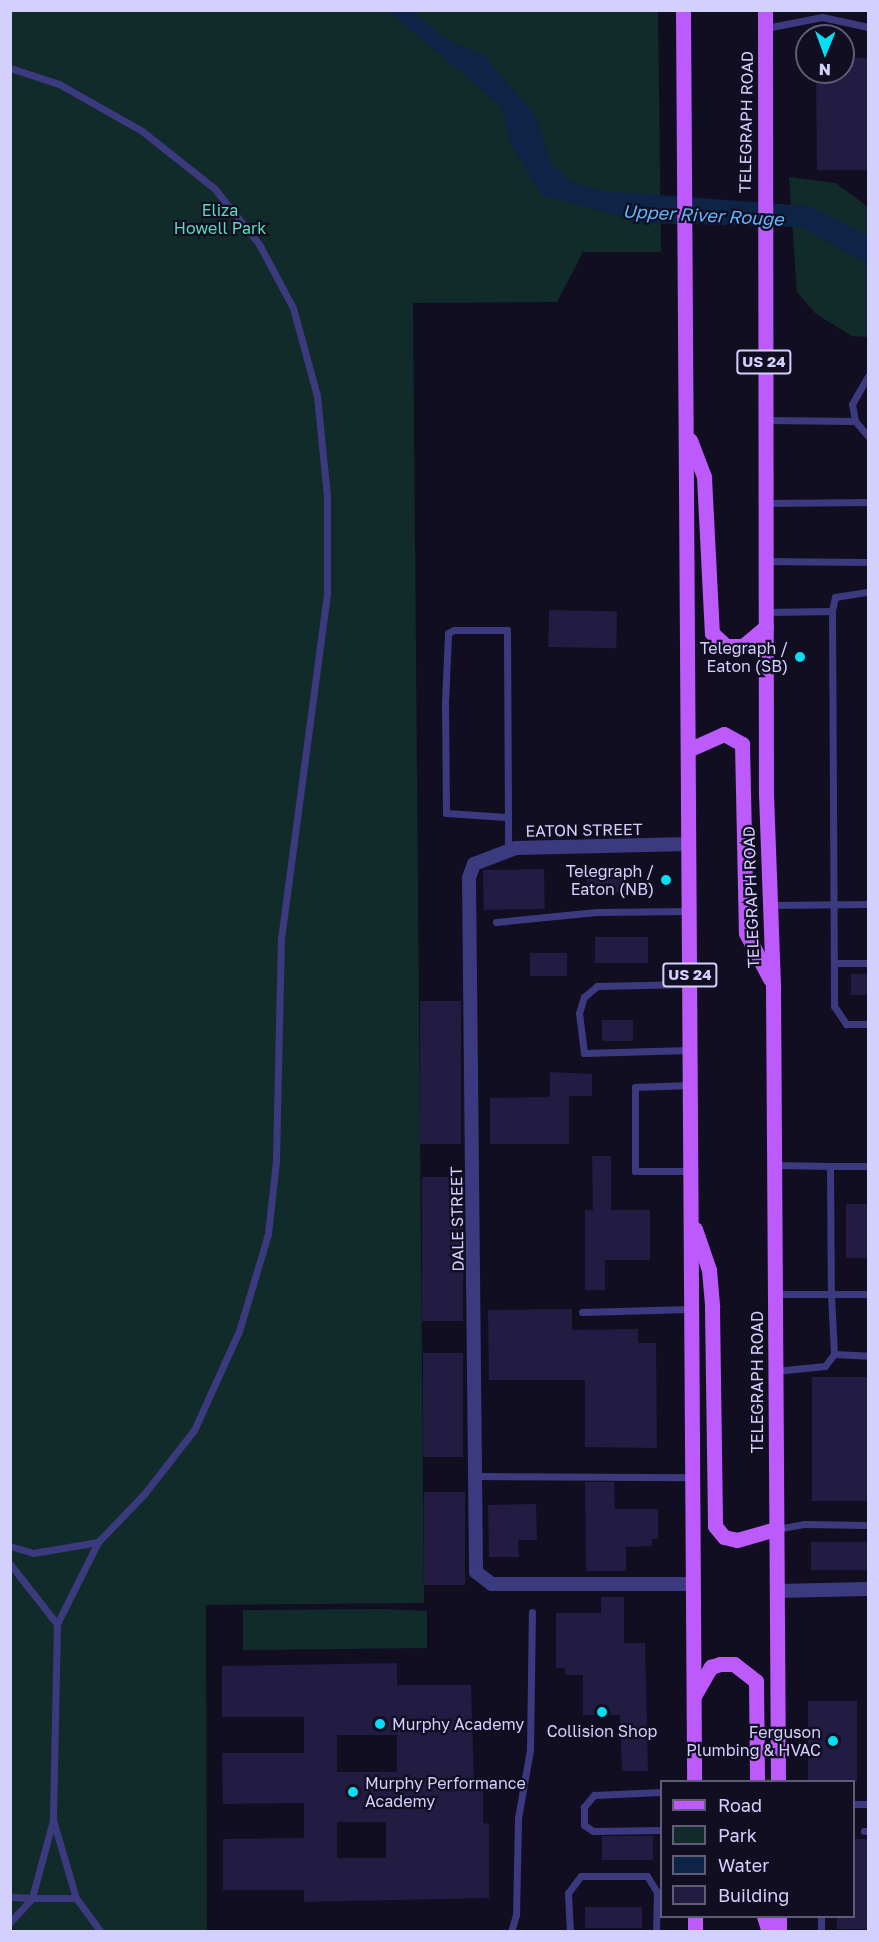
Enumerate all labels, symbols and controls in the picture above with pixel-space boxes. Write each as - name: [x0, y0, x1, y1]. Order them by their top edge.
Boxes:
- north arrow: [795, 24, 855, 84]
- street label: TELEGRAPH ROAD: [735, 51, 757, 193]
- text: N: [818, 60, 831, 80]
- park label: Eliza Howell Park: [174, 200, 266, 238]
- water label: Upper River Rouge: [622, 200, 784, 230]
- road number: US 24: [736, 350, 792, 374]
- place label: Telegraph / Eaton (SB): [700, 638, 788, 676]
- marker: Telegraph / Eaton (SB): [793, 650, 807, 664]
- street label: EATON STREET: [525, 819, 643, 841]
- street label: TELEGRAPH ROAD: [739, 826, 763, 968]
- place label: Telegraph / Eaton (NB): [566, 861, 654, 899]
- marker: Telegraph / Eaton (NB): [659, 873, 673, 887]
- road number: US 24: [662, 963, 718, 987]
- street label: DALE STREET: [446, 1166, 468, 1272]
- street label: TELEGRAPH ROAD: [747, 1311, 767, 1453]
- marker: Collision Shop: [595, 1705, 609, 1719]
- place label: Murphy Academy: [392, 1714, 524, 1734]
- marker: Murphy Academy: [373, 1717, 387, 1731]
- place label: Collision Shop: [547, 1721, 657, 1741]
- place label: Ferguson Plumbing & HVAC: [686, 1722, 821, 1760]
- marker: Ferguson Plumbing & HVAC: [826, 1734, 840, 1748]
- place label: Murphy Performance Academy: [365, 1773, 526, 1811]
- legend: [660, 1780, 855, 1918]
- marker: Murphy Performance Academy: [346, 1785, 360, 1799]
- text: Road: [718, 1794, 762, 1816]
- text: Park: [718, 1824, 757, 1846]
- text: Water: [718, 1854, 769, 1876]
- text: Building: [718, 1884, 789, 1906]

